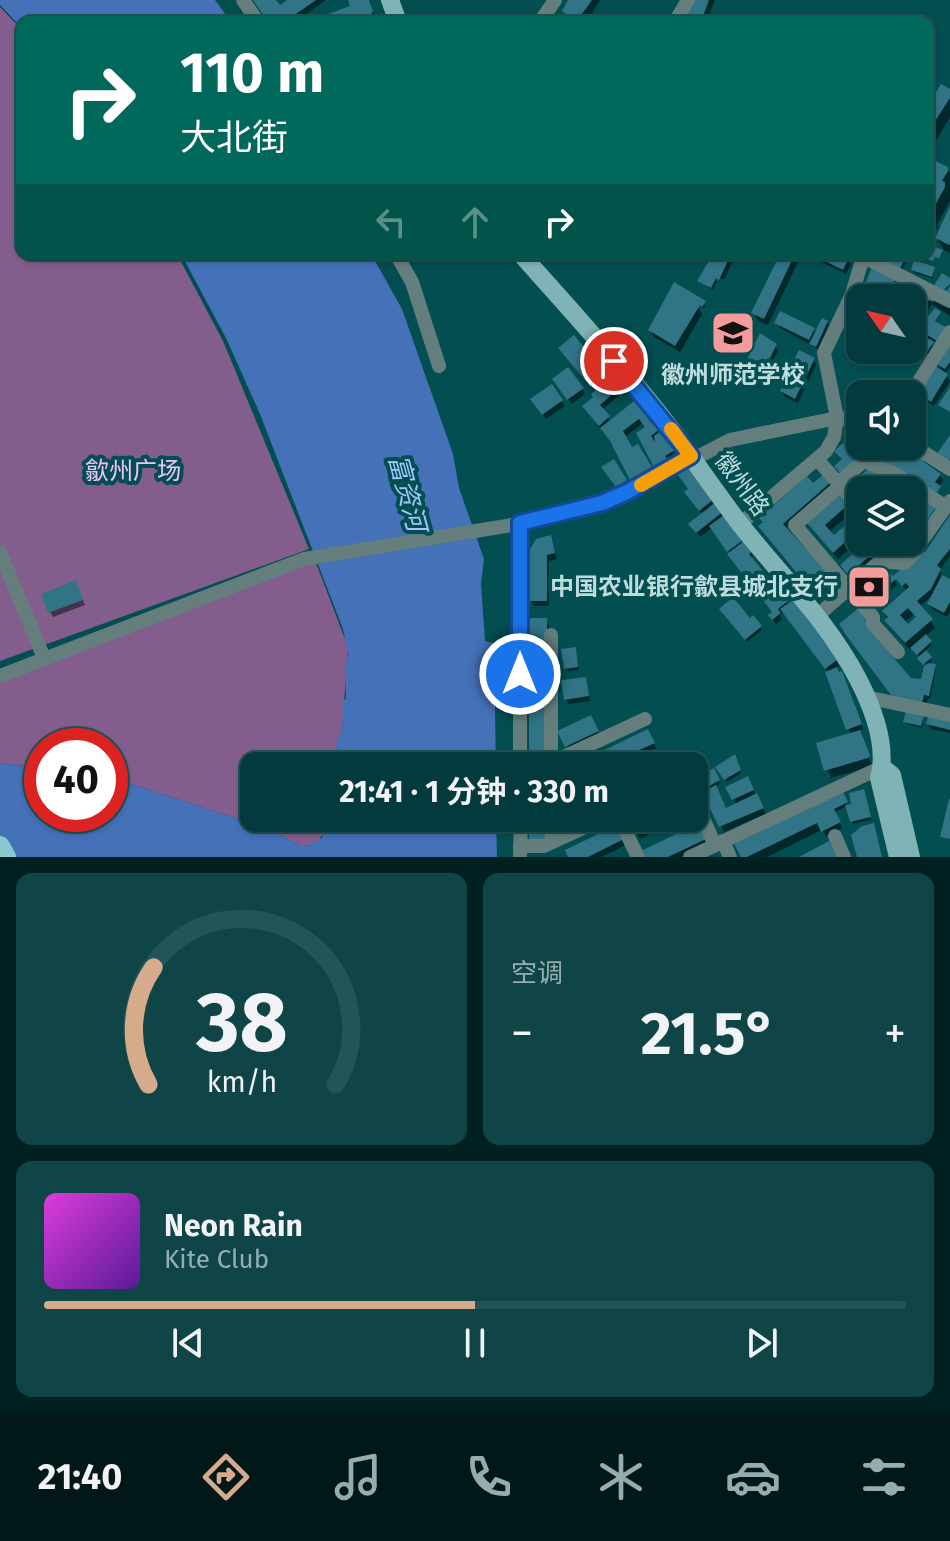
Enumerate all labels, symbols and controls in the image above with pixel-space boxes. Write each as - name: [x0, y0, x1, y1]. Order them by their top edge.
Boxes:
- text: 110 m: [180, 40, 324, 107]
- icon: right: [48, 48, 152, 152]
- text: 大北街: [180, 116, 288, 160]
- icon: left: [369, 200, 413, 244]
- icon: ahead: [453, 200, 497, 244]
- icon: right: [537, 200, 581, 244]
- north arrow: [846, 284, 926, 364]
- map controls: [846, 284, 926, 556]
- school or university icon: 徽州师范学校: [709, 309, 757, 357]
- pin: [580, 327, 648, 395]
- icon: arrive: [592, 339, 636, 383]
- place label: 徽州师范学校: [661, 361, 805, 389]
- button: sound: [846, 380, 926, 460]
- street label: 徽州路: [709, 447, 775, 521]
- water label: 富资河: [382, 451, 433, 540]
- park label: 歙州广场: [85, 457, 181, 485]
- button: layers: [846, 476, 926, 556]
- bank icon: 中国农业银行歙县城北支行: [845, 563, 893, 611]
- place label: 中国农业银行歙县城北支行: [550, 573, 838, 601]
- position arrow: [478, 632, 562, 716]
- speed limit sign: 40: [24, 728, 128, 832]
- text: 21:41 · 1 分钟 · 330 m: [339, 774, 609, 810]
- text: 空调: [511, 958, 563, 989]
- text: 38: [195, 973, 287, 1073]
- text: 21.5°: [641, 998, 776, 1070]
- text: −: [511, 1007, 533, 1060]
- text: +: [884, 1007, 906, 1060]
- text: km/h: [206, 1065, 277, 1100]
- text: Neon Rain: [164, 1208, 303, 1244]
- text: Kite Club: [164, 1244, 269, 1275]
- icon: previous: [166, 1321, 210, 1365]
- icon: pause: [453, 1321, 497, 1365]
- icon: next: [740, 1321, 784, 1365]
- icon: directions: [198, 1449, 254, 1505]
- icon: music: [330, 1449, 386, 1505]
- icon: phone: [461, 1449, 517, 1505]
- icon: climate: [593, 1449, 649, 1505]
- icon: car: [725, 1449, 781, 1505]
- icon: filters: [856, 1449, 912, 1505]
- text: 21:40: [38, 1455, 122, 1499]

